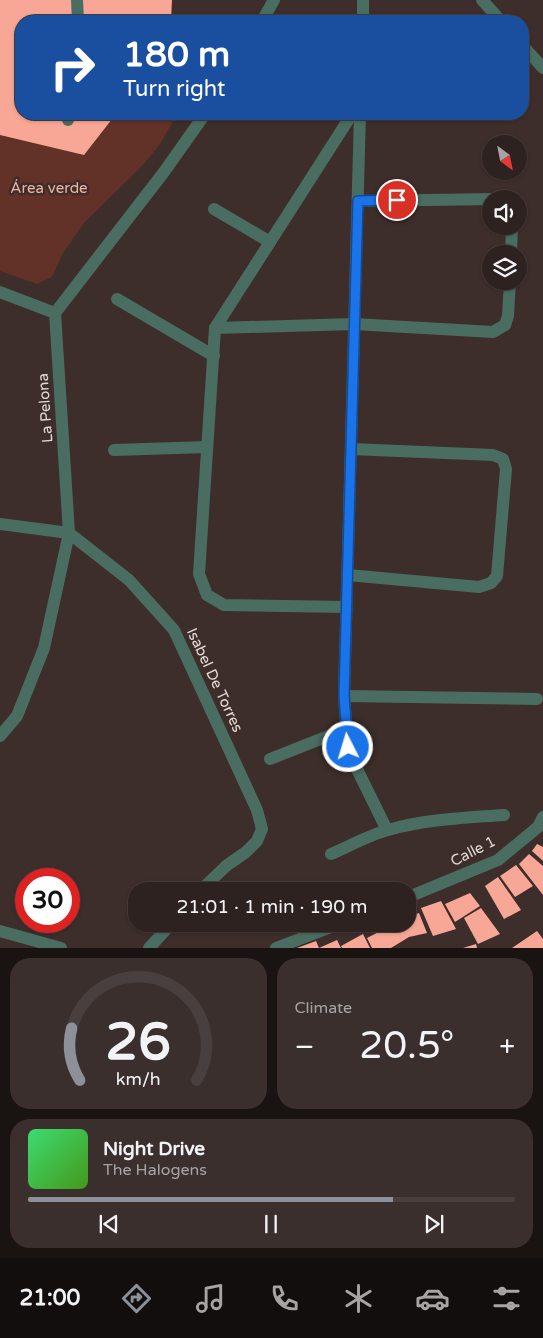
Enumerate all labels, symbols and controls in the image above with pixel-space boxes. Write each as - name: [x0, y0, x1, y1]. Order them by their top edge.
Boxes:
- text: 180 m: [123, 34, 230, 76]
- icon: right: [40, 35, 105, 100]
- text: Turn right: [123, 76, 225, 102]
- north arrow: [482, 135, 528, 180]
- map controls: [482, 135, 527, 290]
- park label: Área verde: [10, 179, 88, 197]
- pin: [376, 179, 418, 221]
- icon: arrive: [383, 186, 411, 214]
- button: sound: [482, 190, 527, 235]
- button: layers: [482, 245, 527, 290]
- street label: La Pelona: [34, 373, 56, 443]
- street label: Isabel De Torres: [183, 625, 247, 735]
- position arrow: [321, 720, 373, 772]
- street label: Calle 1: [447, 832, 499, 870]
- speed limit sign: 30: [15, 868, 80, 933]
- text: 21:01 · 1 min · 190 m: [176, 896, 368, 918]
- text: Climate: [295, 998, 352, 1018]
- text: 26: [106, 1011, 171, 1074]
- text: 20.5°: [359, 1023, 454, 1069]
- text: −: [295, 1030, 314, 1064]
- text: +: [499, 1030, 515, 1064]
- text: km/h: [116, 1069, 161, 1090]
- text: Night Drive: [103, 1138, 205, 1160]
- text: The Halogens: [103, 1160, 207, 1180]
- icon: previous: [95, 1210, 123, 1238]
- icon: pause: [257, 1210, 285, 1238]
- icon: next: [420, 1210, 448, 1238]
- icon: directions: [119, 1281, 154, 1316]
- icon: music: [193, 1281, 228, 1316]
- icon: phone: [267, 1281, 302, 1316]
- icon: climate: [341, 1281, 376, 1316]
- icon: car: [415, 1281, 450, 1316]
- icon: filters: [489, 1281, 524, 1316]
- text: 21:00: [19, 1285, 80, 1311]

